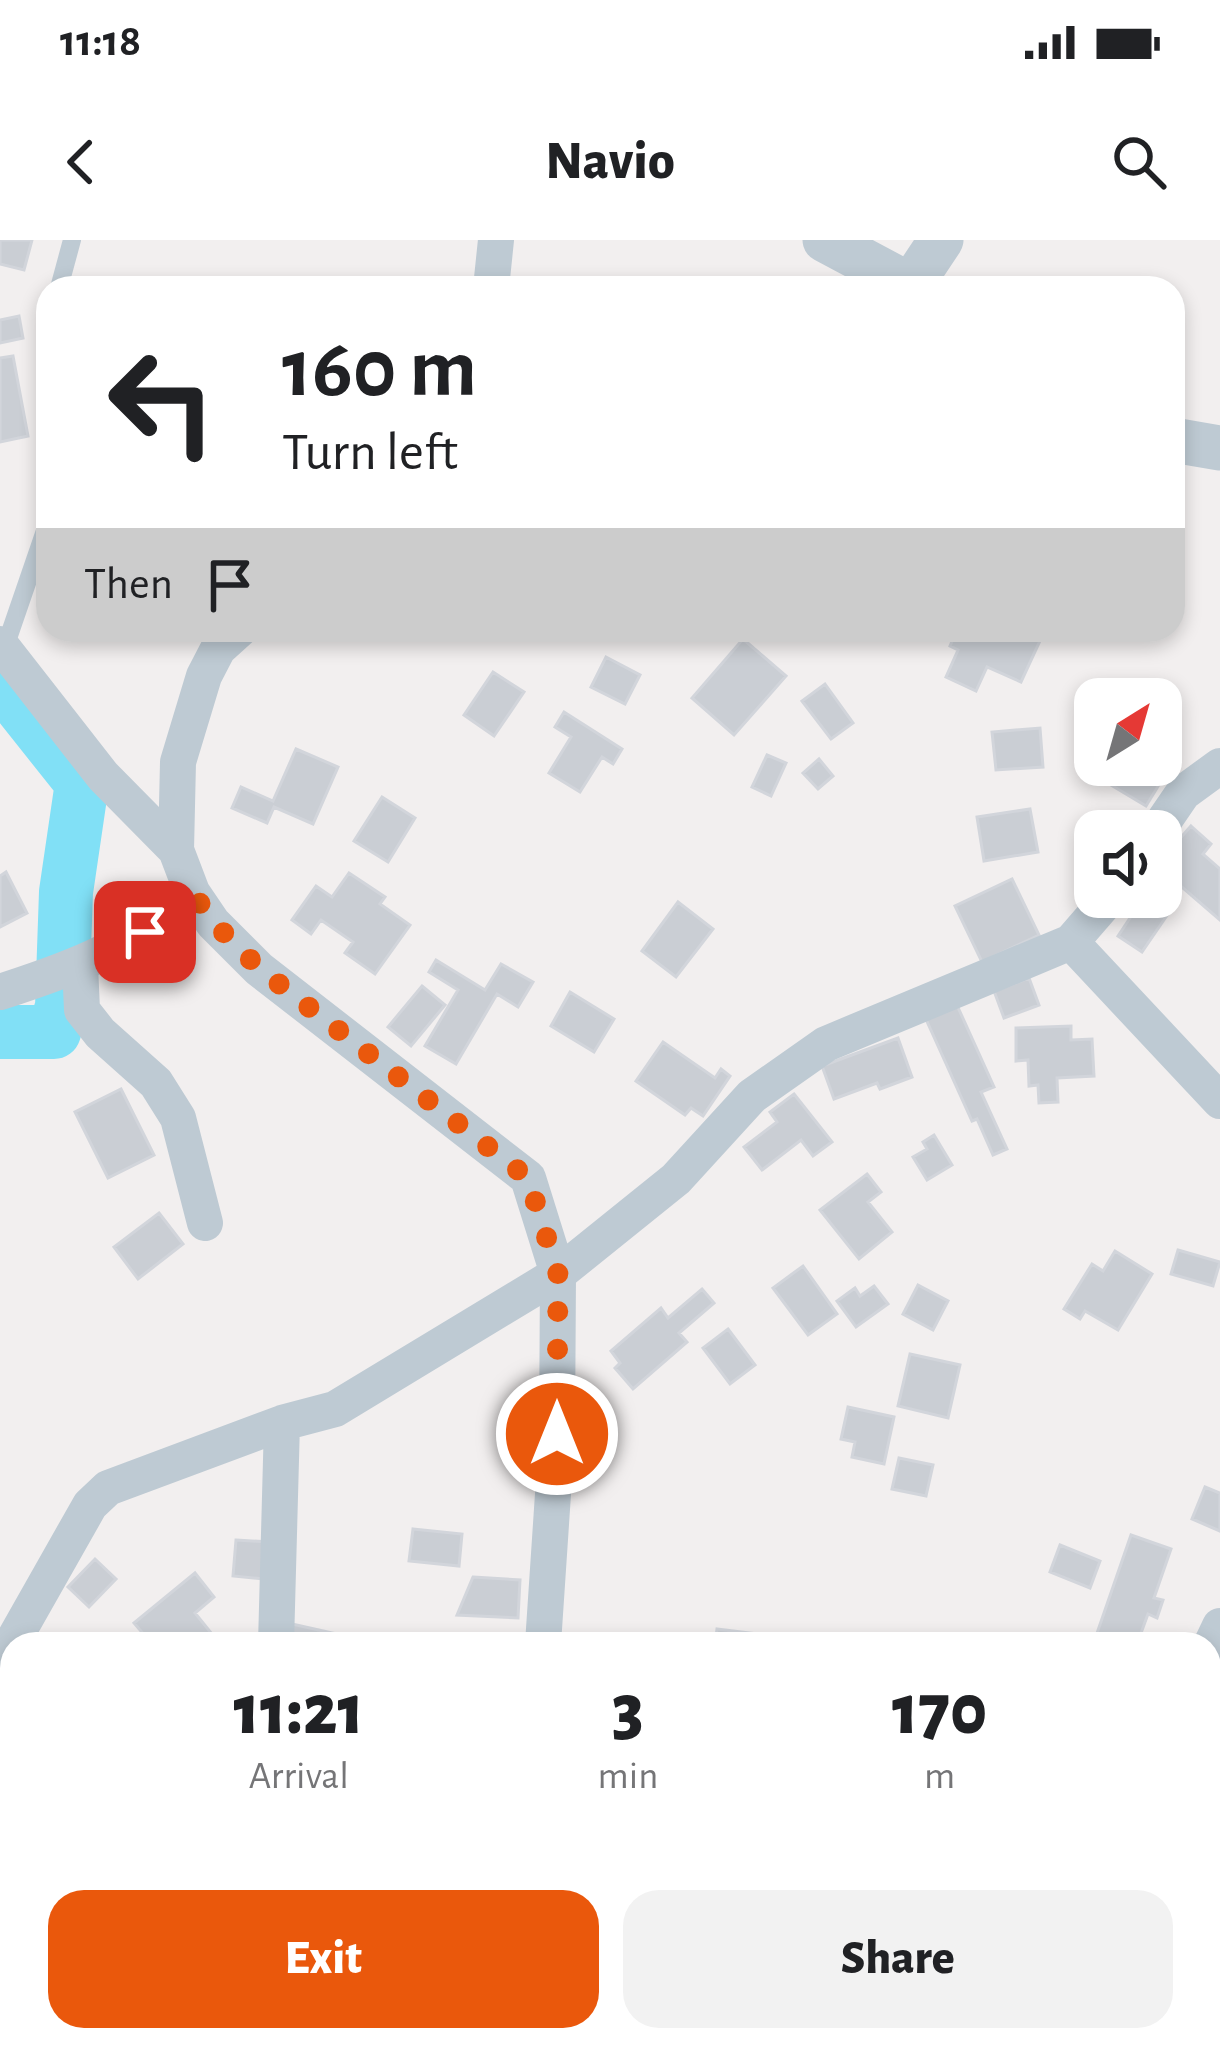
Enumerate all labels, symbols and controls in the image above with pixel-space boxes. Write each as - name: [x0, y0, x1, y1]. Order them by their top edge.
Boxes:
- text: 11:18: [60, 19, 141, 64]
- icon: back: [48, 129, 114, 195]
- icon: search: [1106, 129, 1172, 195]
- text: Navio: [545, 135, 675, 189]
- icon: left: [84, 324, 240, 480]
- text: 160 m: [282, 328, 477, 412]
- text: Turn left: [282, 426, 458, 480]
- icon: arrive: [197, 552, 263, 618]
- text: Then: [84, 562, 173, 607]
- north arrow: [1074, 678, 1182, 786]
- map controls: [1074, 678, 1182, 918]
- button: sound: [1074, 810, 1182, 918]
- pin: [94, 881, 196, 983]
- icon: arrive: [112, 899, 178, 965]
- position arrow: [494, 1371, 620, 1497]
- text: 11:21: [234, 1675, 364, 1747]
- text: 3: [612, 1675, 644, 1747]
- text: 170: [892, 1675, 987, 1747]
- text: Arrival: [249, 1757, 349, 1796]
- text: min: [598, 1757, 658, 1796]
- text: m: [924, 1757, 955, 1796]
- button: Exit: [48, 1890, 599, 2028]
- button: Share: [623, 1890, 1173, 2028]

